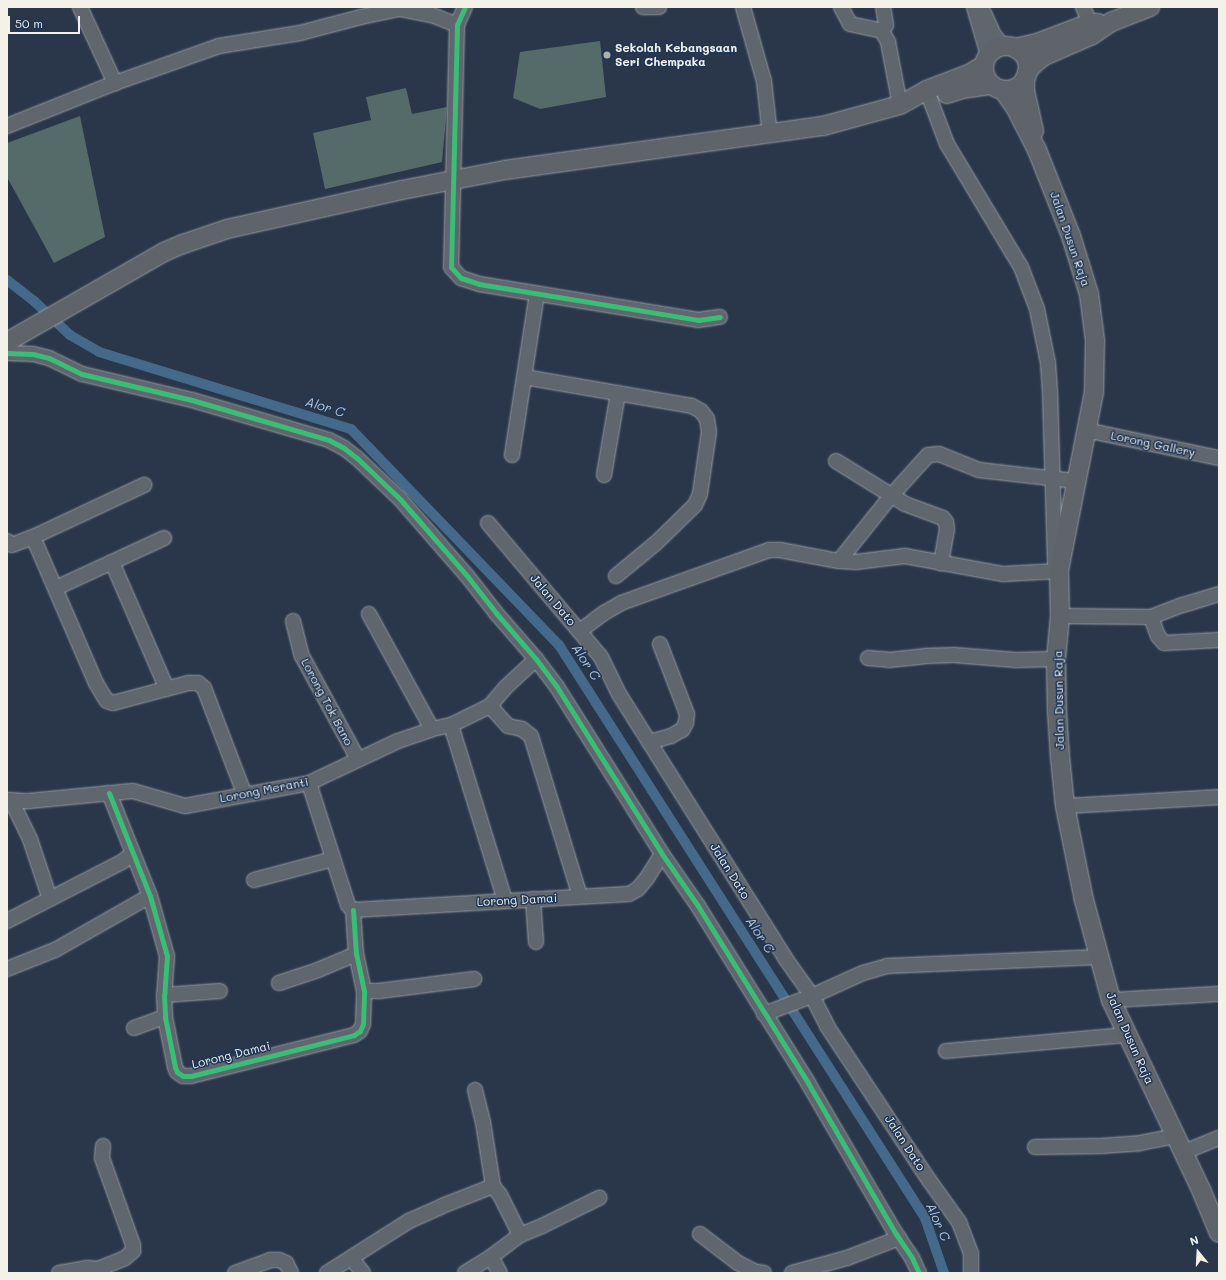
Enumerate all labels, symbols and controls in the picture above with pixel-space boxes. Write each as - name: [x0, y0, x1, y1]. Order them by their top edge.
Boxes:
- scale bar: [10, 8, 82, 34]
- text: 50 m: [15, 15, 43, 31]
- place label: Sekolah Kebangsaan Seri Chempaka: [615, 41, 737, 69]
- marker: Sekolah Kebangsaan Seri Chempaka: [602, 50, 612, 60]
- street label: Jalan Dusun Raja: [1047, 190, 1093, 288]
- water label: Alor C: [304, 394, 346, 420]
- street label: Lorong Gallery: [1109, 428, 1197, 460]
- street label: Jalan Dato: [527, 571, 579, 629]
- water label: Alor C: [569, 641, 603, 683]
- street label: Jalan Dusun Raja: [1051, 650, 1067, 750]
- street label: Lorong Tok Bano: [298, 656, 356, 748]
- street label: Lorong Meranti: [218, 774, 310, 806]
- street label: Jalan Dato: [707, 840, 753, 902]
- street label: Lorong Damai: [476, 891, 558, 909]
- water label: Alor C: [743, 914, 777, 956]
- street label: Jalan Dusun Raja: [1103, 990, 1157, 1086]
- street label: Lorong Damai: [190, 1038, 272, 1072]
- street label: Jalan Dato: [882, 1113, 928, 1173]
- water label: Alor C: [923, 1201, 953, 1243]
- north arrow: [1178, 1232, 1218, 1272]
- text: N: [1188, 1232, 1200, 1249]

